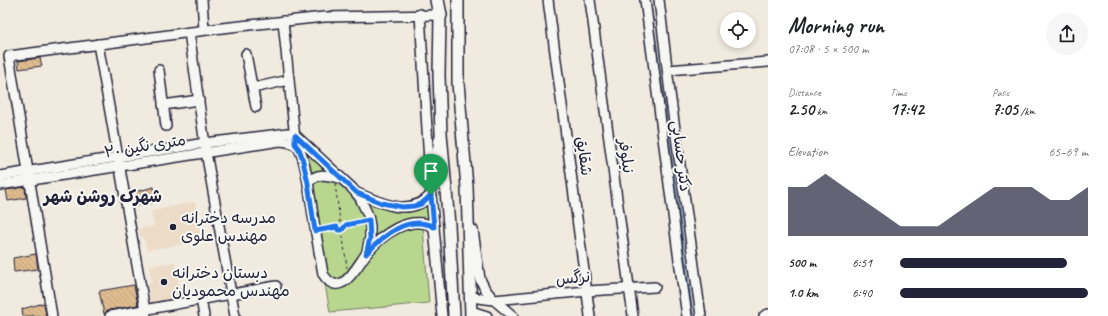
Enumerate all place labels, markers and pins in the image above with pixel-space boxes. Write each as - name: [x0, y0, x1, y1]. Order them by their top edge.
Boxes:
- pin: [414, 154, 448, 195]
- place label: مدرسه دخترانه مهندس علوی: [181, 208, 276, 246]
- marker: مدرسه دخترانه مهندس علوی: [168, 222, 178, 232]
- place label: دبستان دخترانه مهندس محمودیان: [172, 263, 290, 301]
- marker: دبستان دخترانه مهندس محمودیان: [159, 277, 169, 287]

